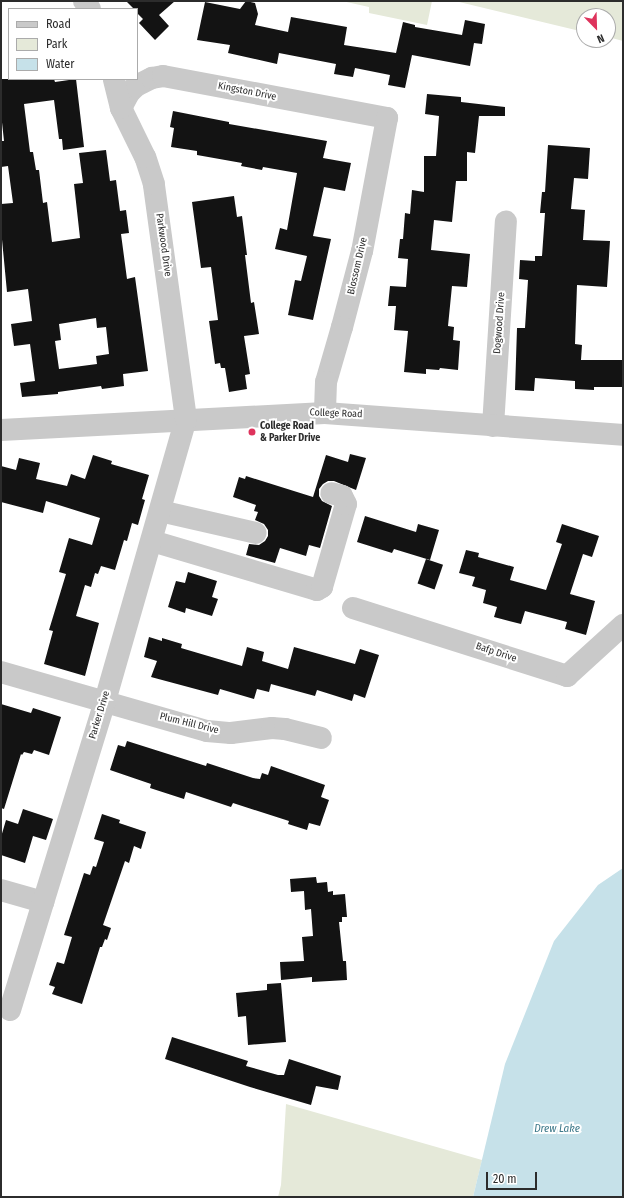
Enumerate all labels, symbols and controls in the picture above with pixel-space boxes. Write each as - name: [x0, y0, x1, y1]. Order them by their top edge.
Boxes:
- legend: [8, 8, 138, 80]
- north arrow: [576, 8, 616, 48]
- text: Road: [46, 17, 71, 31]
- text: N: [595, 31, 606, 46]
- text: Park: [46, 37, 67, 51]
- text: Water: [46, 57, 74, 71]
- street label: Kingston Drive: [217, 80, 277, 104]
- street label: Parkwood Drive: [153, 213, 173, 277]
- street label: Blossom Drive: [346, 236, 370, 296]
- street label: Dogwood Drive: [492, 292, 508, 354]
- street label: College Road: [309, 407, 363, 421]
- place label: College Road & Parker Drive: [260, 420, 320, 444]
- marker: College Road & Parker Drive: [247, 427, 257, 437]
- street label: Bafp Drive: [474, 641, 518, 665]
- street label: Parker Drive: [87, 690, 113, 740]
- street label: Plum Hill Drive: [158, 711, 220, 737]
- water label: Drew Lake: [534, 1122, 580, 1136]
- scale bar: [488, 1164, 539, 1190]
- text: 20 m: [493, 1172, 517, 1186]

